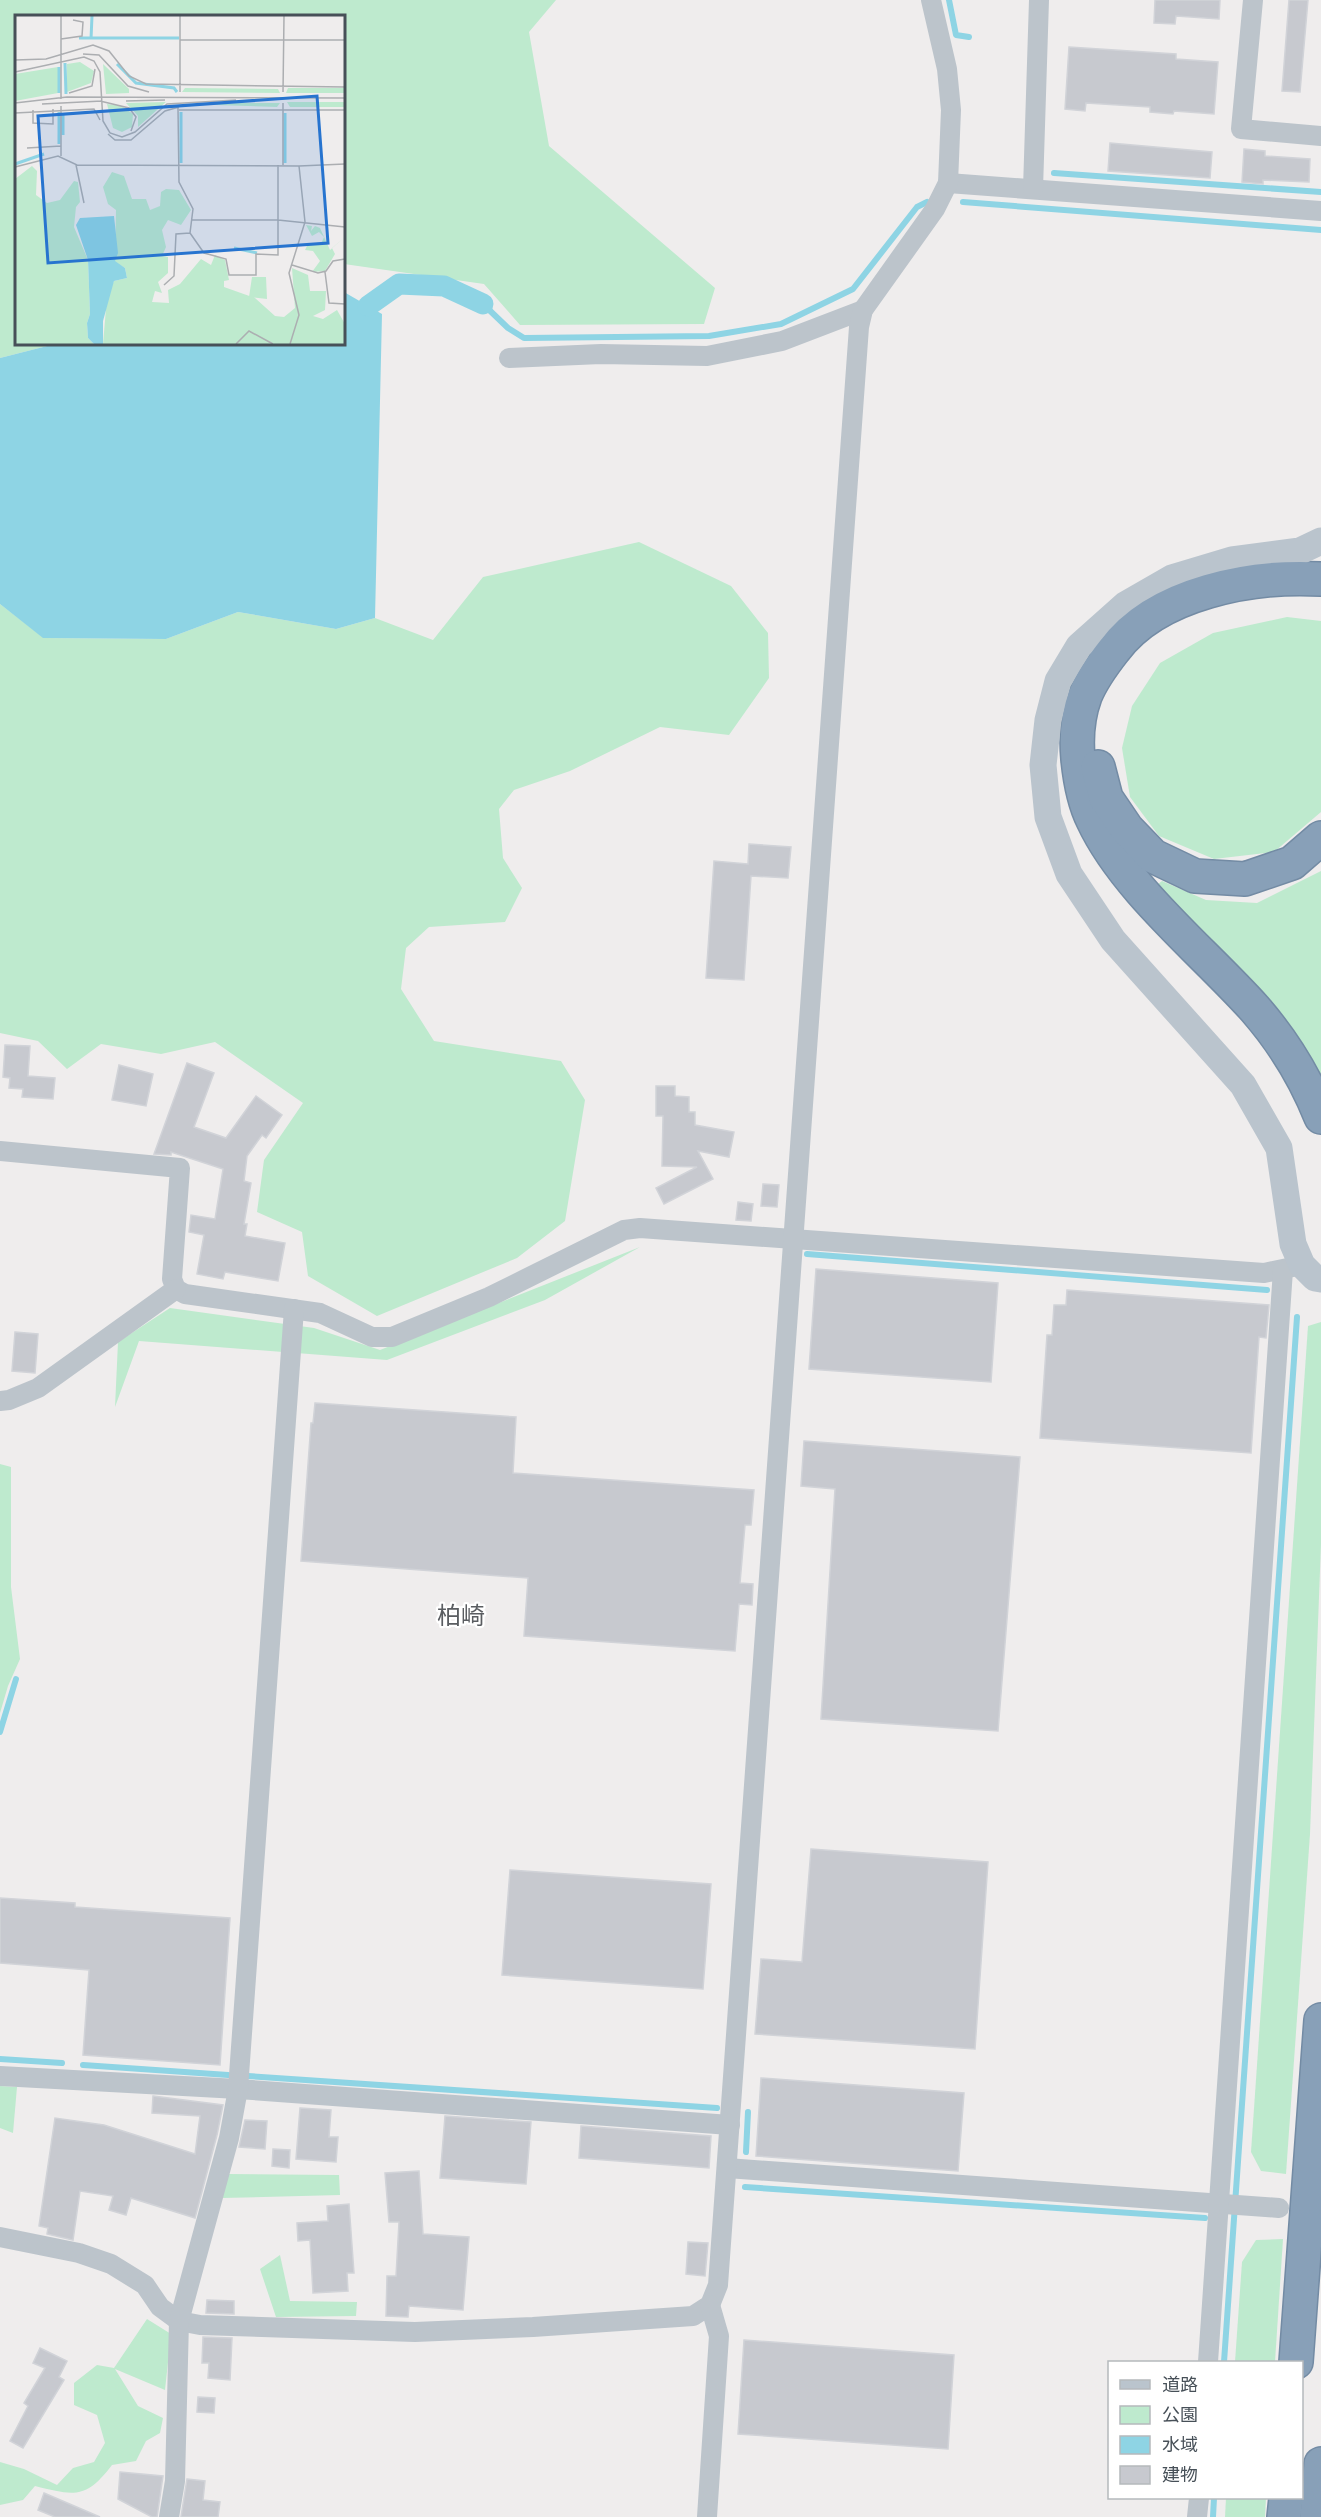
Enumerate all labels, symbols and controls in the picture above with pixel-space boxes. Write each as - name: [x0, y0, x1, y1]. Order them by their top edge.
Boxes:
- inset map: [15, 15, 345, 345]
- district label: 柏崎: [437, 1600, 485, 1629]
- legend: [1108, 2361, 1303, 2499]
- text: 道路: [1162, 2373, 1198, 2395]
- text: 公園: [1162, 2403, 1198, 2425]
- text: 水域: [1162, 2433, 1198, 2455]
- text: 建物: [1162, 2463, 1198, 2485]

